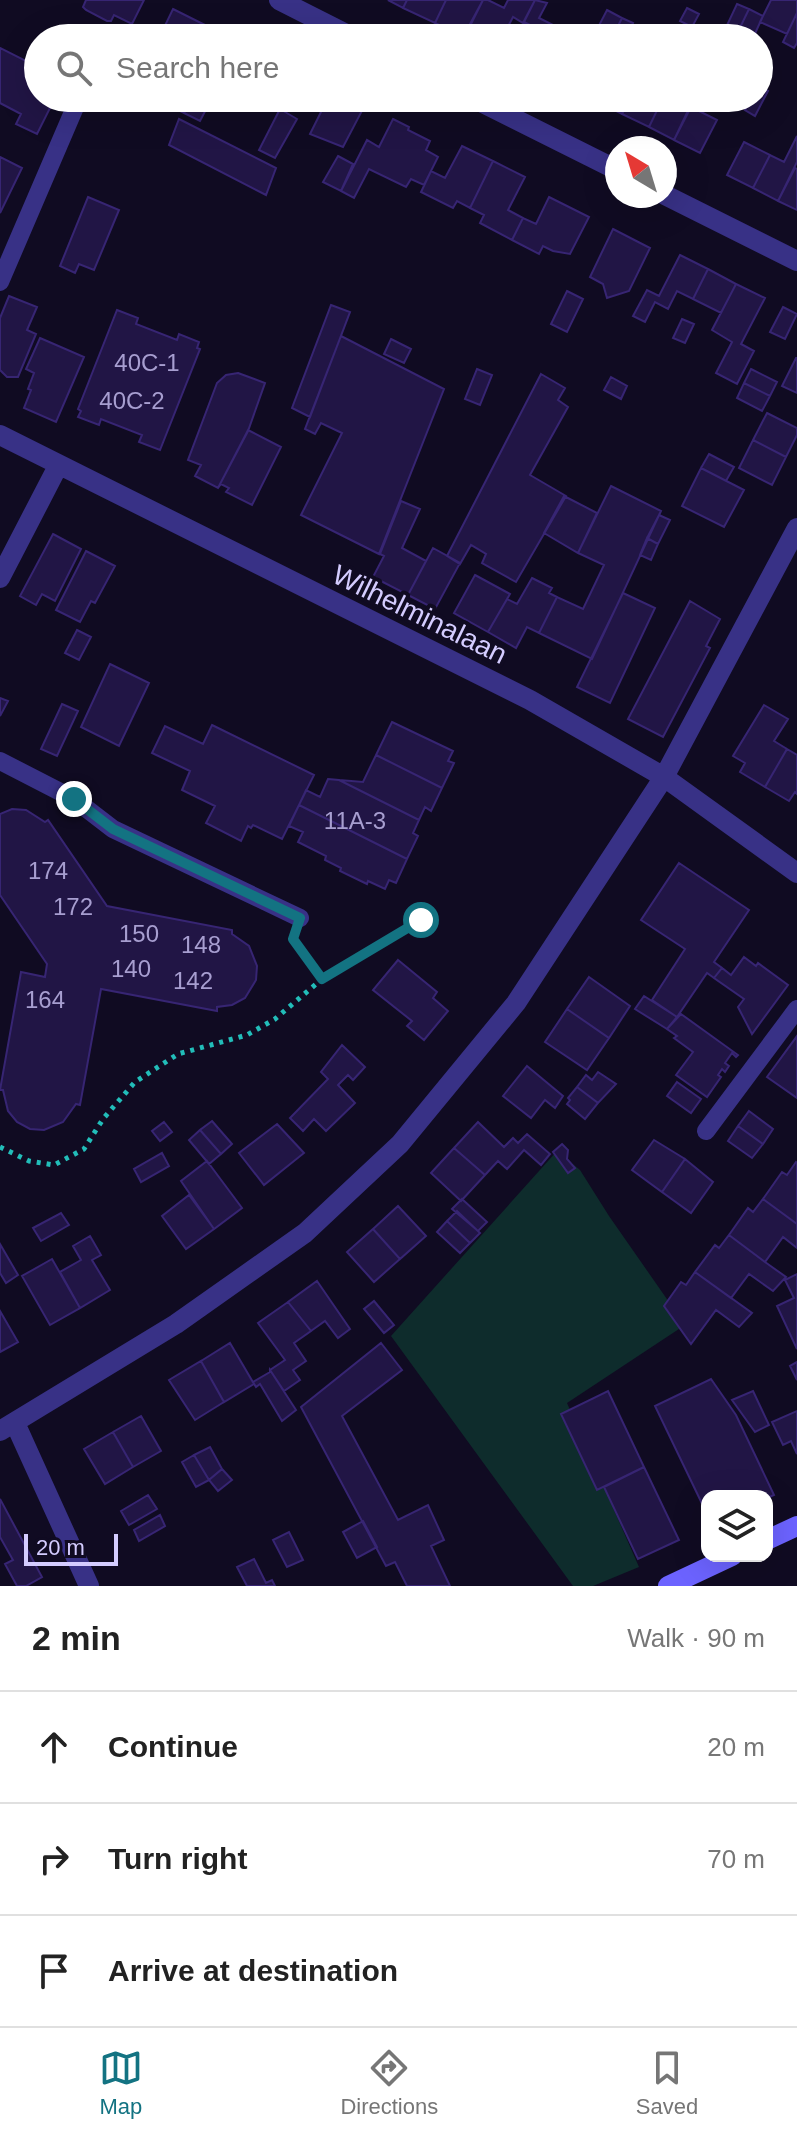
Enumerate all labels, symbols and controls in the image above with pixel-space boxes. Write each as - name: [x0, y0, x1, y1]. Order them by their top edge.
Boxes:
- search box: [24, 24, 773, 112]
- icon: search: [52, 46, 96, 90]
- text: Search here: [116, 51, 279, 84]
- north arrow: [605, 136, 677, 208]
- house number: 40C-1: [114, 349, 180, 376]
- house number: 40C-2: [99, 387, 165, 414]
- street label: Wilhelminalaan: [328, 559, 512, 670]
- route end: [56, 781, 92, 817]
- house number: 11A-3: [324, 807, 386, 834]
- house number: 174: [28, 857, 68, 884]
- house number: 172: [53, 893, 93, 920]
- route start: [403, 902, 439, 938]
- house number: 150: [119, 920, 159, 947]
- house number: 148: [181, 931, 221, 958]
- house number: 140: [111, 955, 151, 982]
- house number: 142: [173, 967, 213, 994]
- house number: 164: [25, 986, 65, 1013]
- map controls: [701, 1490, 773, 1562]
- button: layers: [701, 1490, 773, 1562]
- scale bar: [24, 1530, 118, 1566]
- text: 20 m: [36, 1535, 85, 1560]
- text: 2 min: [32, 1619, 121, 1657]
- text: Walk · 90 m: [627, 1623, 765, 1653]
- icon: ahead: [32, 1725, 76, 1769]
- text: Continue: [108, 1730, 238, 1763]
- text: 20 m: [707, 1732, 765, 1762]
- icon: right: [32, 1837, 76, 1881]
- text: Turn right: [108, 1842, 247, 1875]
- text: 70 m: [707, 1844, 765, 1874]
- icon: arrive: [32, 1949, 76, 1993]
- text: Arrive at destination: [108, 1954, 398, 1987]
- tab: Map: [99, 2046, 143, 2120]
- tab: Directions: [340, 2046, 438, 2120]
- tab: Saved: [636, 2046, 698, 2120]

